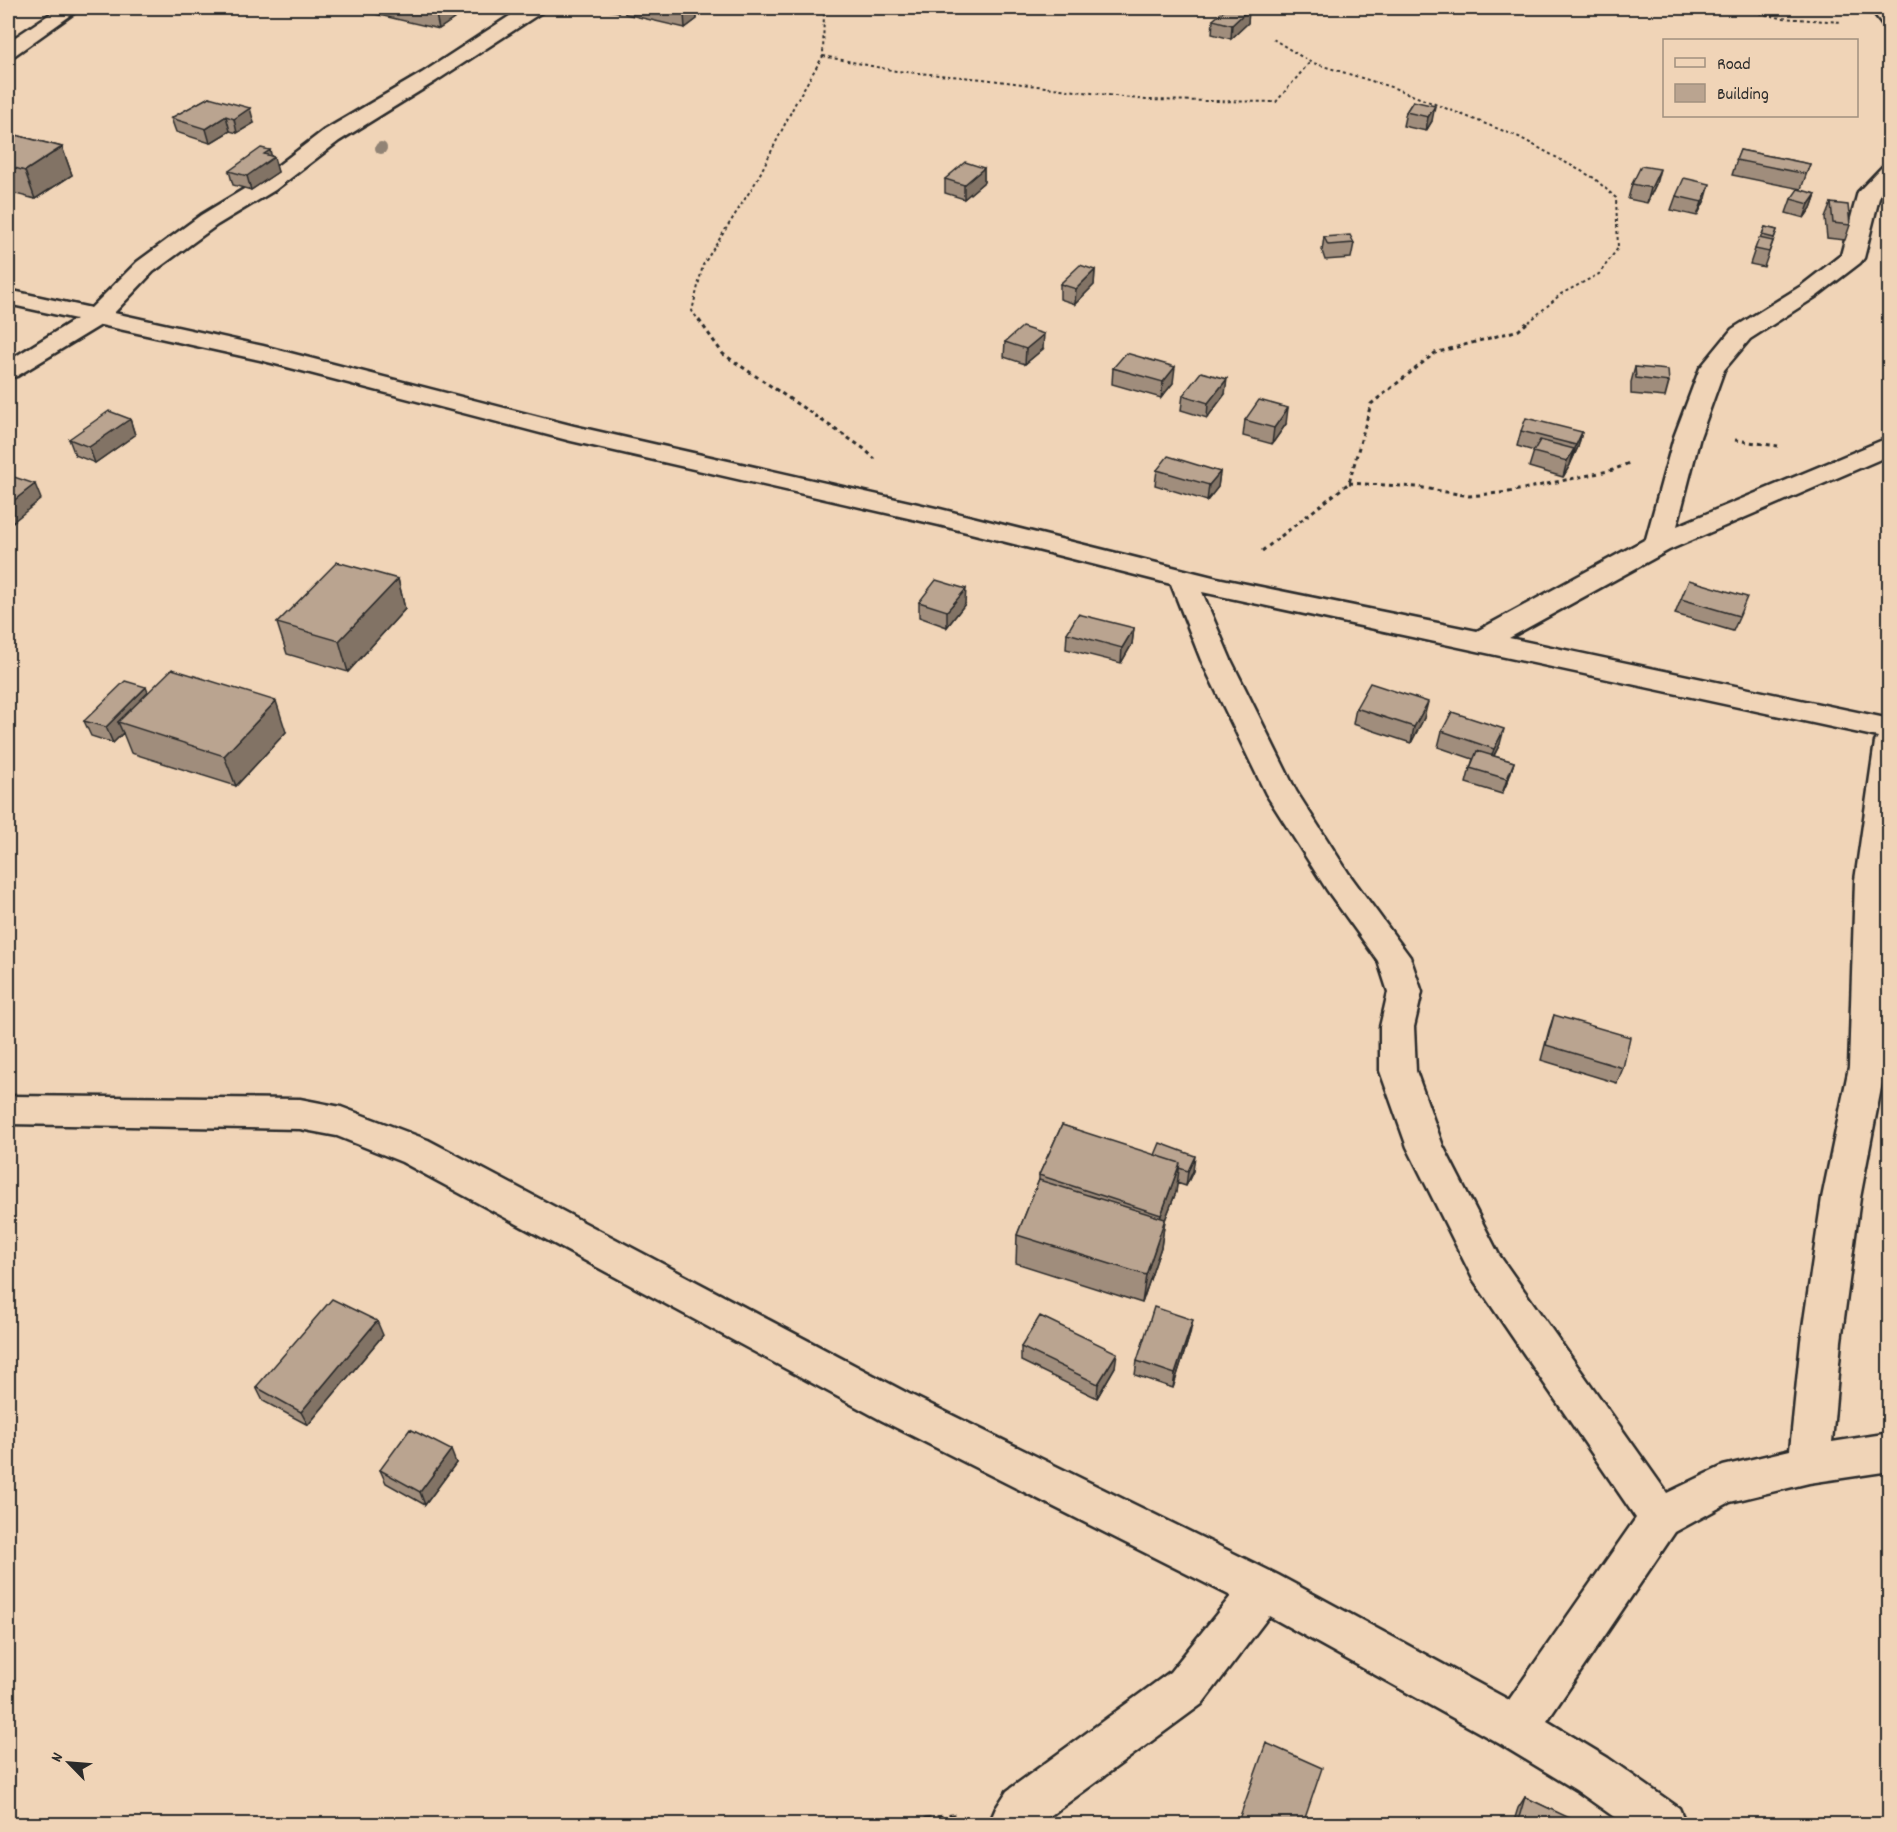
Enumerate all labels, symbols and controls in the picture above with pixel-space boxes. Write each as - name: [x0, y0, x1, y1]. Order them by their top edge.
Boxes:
- legend: [1663, 39, 1858, 117]
- text: Road: [1717, 53, 1751, 78]
- text: Building: [1717, 83, 1769, 108]
- north arrow: [39, 1733, 99, 1793]
- text: N: [46, 1749, 70, 1766]

